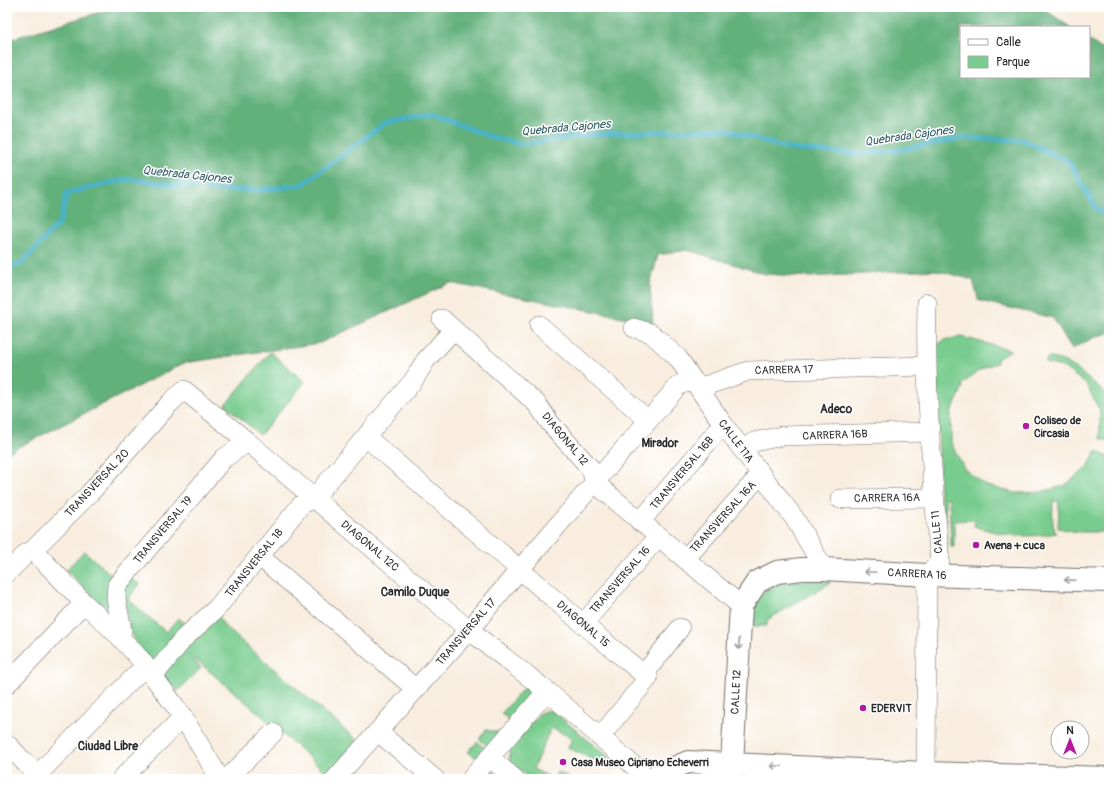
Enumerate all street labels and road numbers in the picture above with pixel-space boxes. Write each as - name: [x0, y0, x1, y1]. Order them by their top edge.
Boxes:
- street label: CARRERA 17: [755, 363, 813, 377]
- street label: DIAGONAL 12: [539, 410, 591, 468]
- street label: CALLE 11A: [716, 417, 756, 465]
- street label: CARRERA 16B: [802, 427, 868, 443]
- street label: TRANSVERSAL 16B: [648, 434, 716, 512]
- street label: TRANSVERSAL 20: [62, 446, 132, 520]
- street label: TRANSVERSAL 16A: [687, 478, 759, 556]
- street label: CARRERA 16A: [854, 491, 920, 505]
- street label: TRANSVERSAL 19: [131, 493, 195, 566]
- street label: CALLE 11: [929, 510, 945, 554]
- street label: DIAGONAL 12C: [338, 518, 402, 574]
- street label: TRANSVERSAL 18: [222, 526, 286, 600]
- street label: TRANSVERSAL 16: [587, 544, 653, 616]
- street label: CARRERA 16: [887, 566, 947, 582]
- street label: TRANSVERSAL 17: [433, 596, 499, 668]
- street label: DIAGONAL 15: [554, 598, 612, 650]
- street label: CALLE 12: [728, 669, 744, 715]

